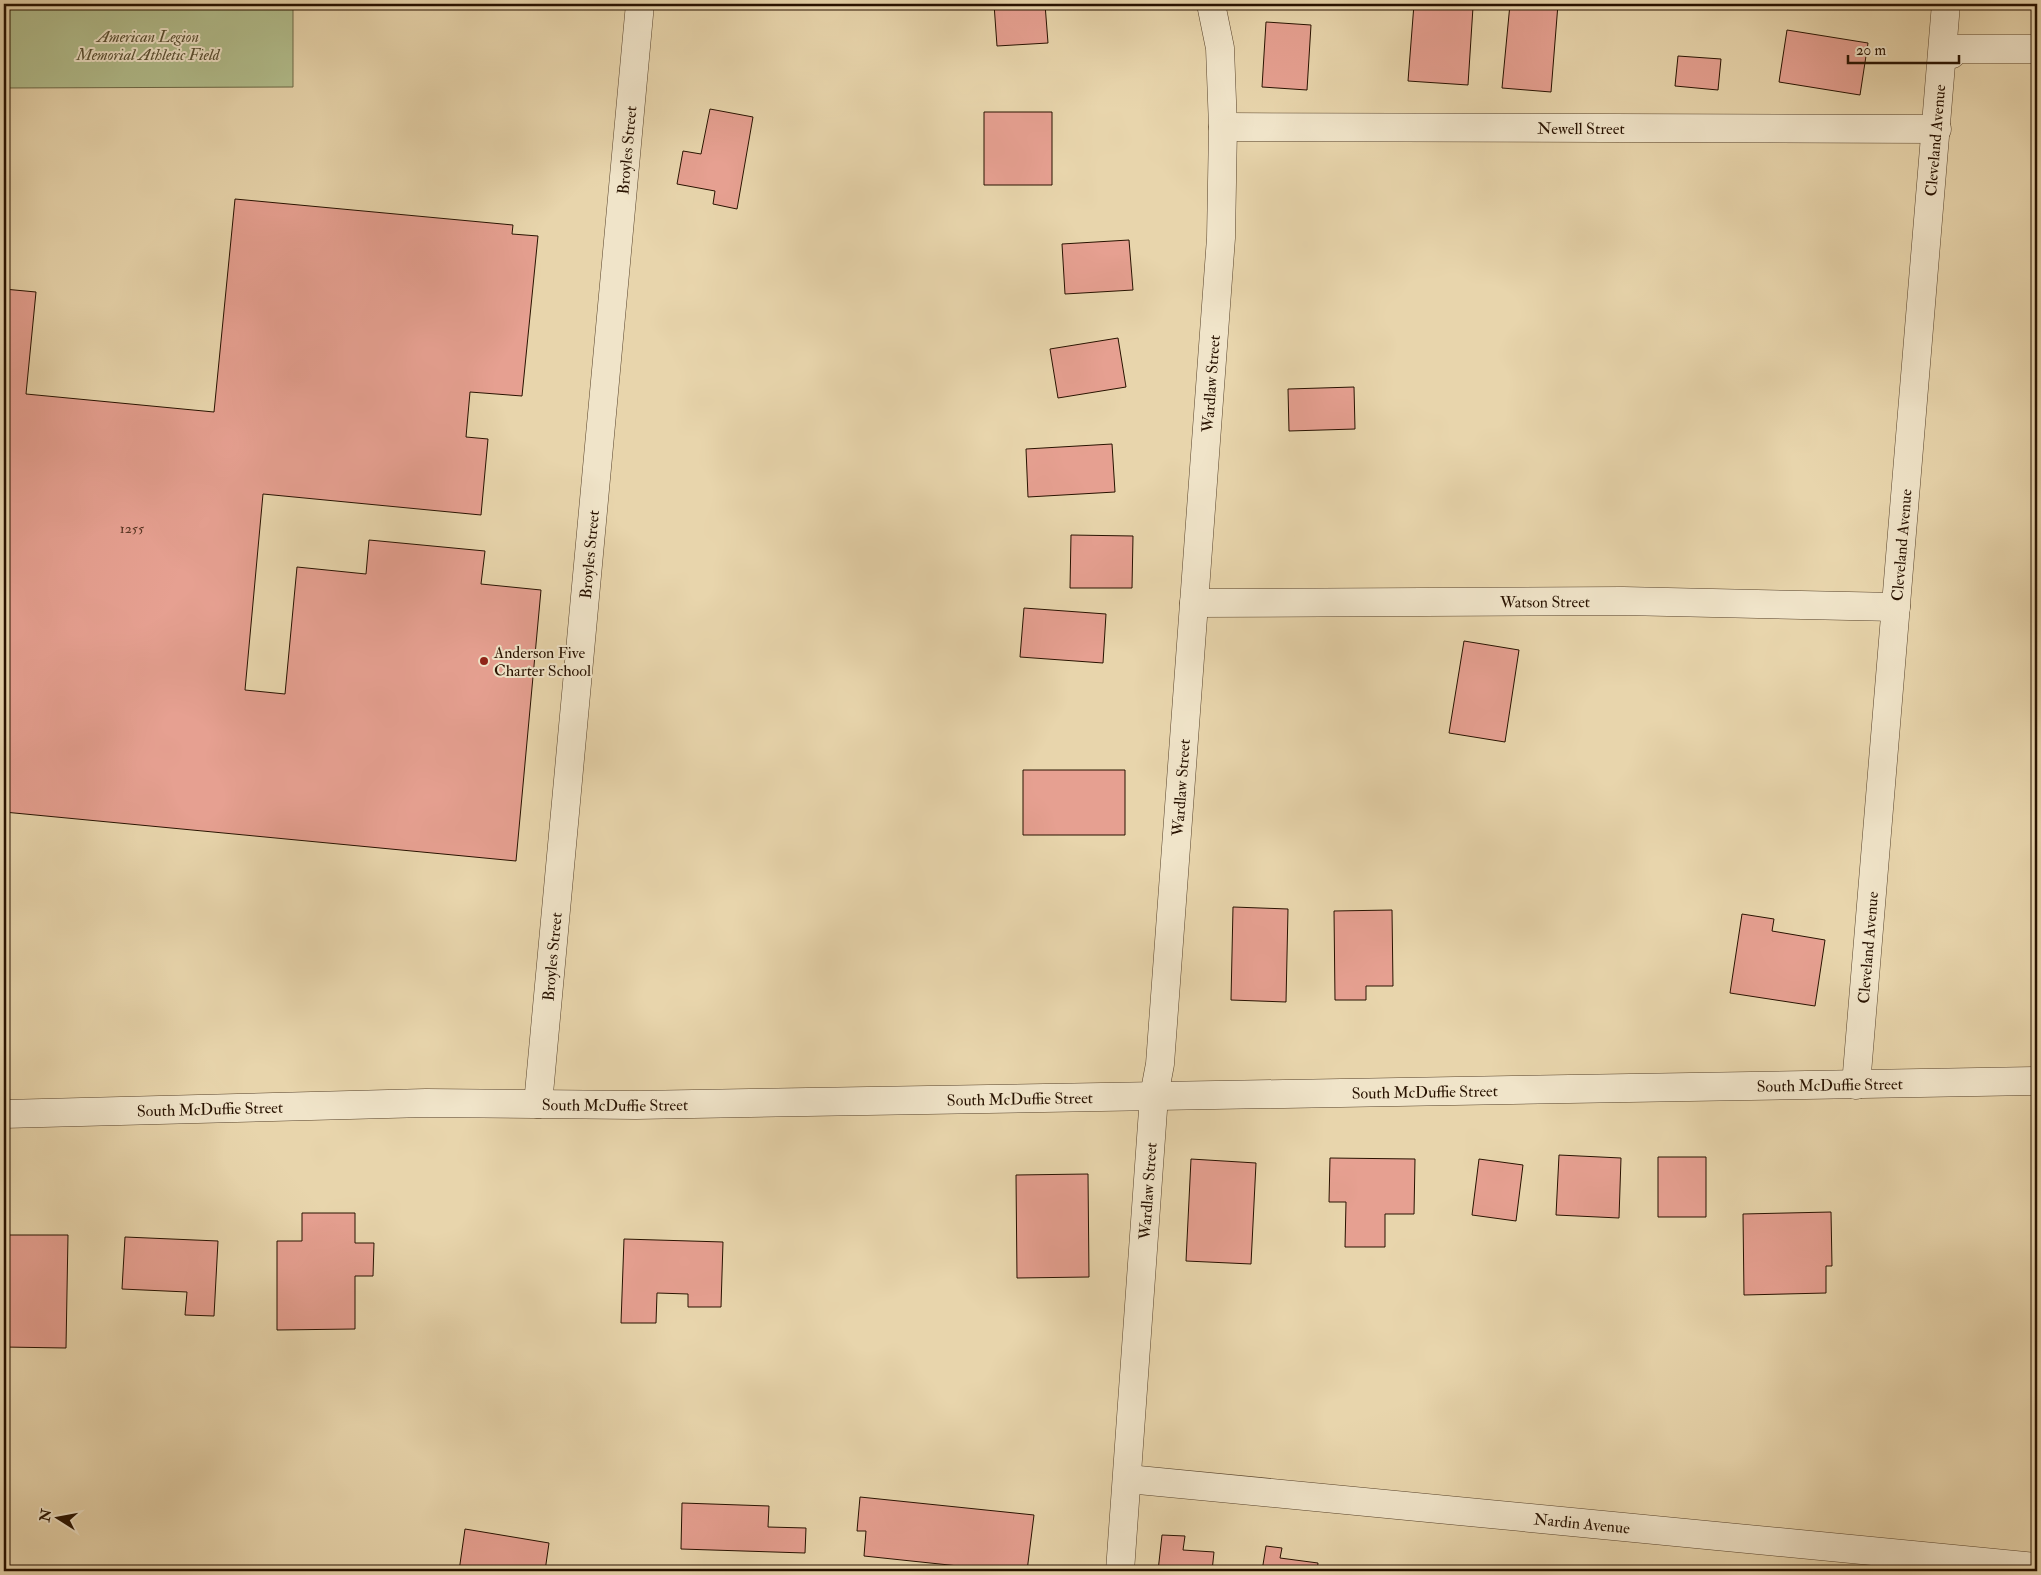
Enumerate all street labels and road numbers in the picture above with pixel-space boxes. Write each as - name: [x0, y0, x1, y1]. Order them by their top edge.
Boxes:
- street label: Cleveland Avenue: [1921, 83, 1950, 197]
- street label: Broyles Street: [613, 105, 642, 195]
- street label: Newell Street: [1537, 119, 1625, 139]
- street label: Wardlaw Street: [1198, 334, 1225, 434]
- street label: Cleveland Avenue: [1887, 488, 1917, 602]
- street label: Broyles Street: [576, 509, 604, 600]
- street label: Watson Street: [1499, 592, 1590, 613]
- street label: Wardlaw Street: [1168, 738, 1195, 838]
- street label: Cleveland Avenue: [1854, 890, 1883, 1004]
- street label: Broyles Street: [539, 911, 567, 1002]
- street label: South McDuffie Street: [1756, 1074, 1903, 1097]
- street label: South McDuffie Street: [1351, 1081, 1498, 1104]
- street label: South McDuffie Street: [947, 1088, 1093, 1111]
- street label: South McDuffie Street: [542, 1095, 688, 1116]
- street label: South McDuffie Street: [137, 1098, 283, 1122]
- street label: Wardlaw Street: [1135, 1142, 1162, 1241]
- street label: Nardin Avenue: [1533, 1509, 1631, 1539]

